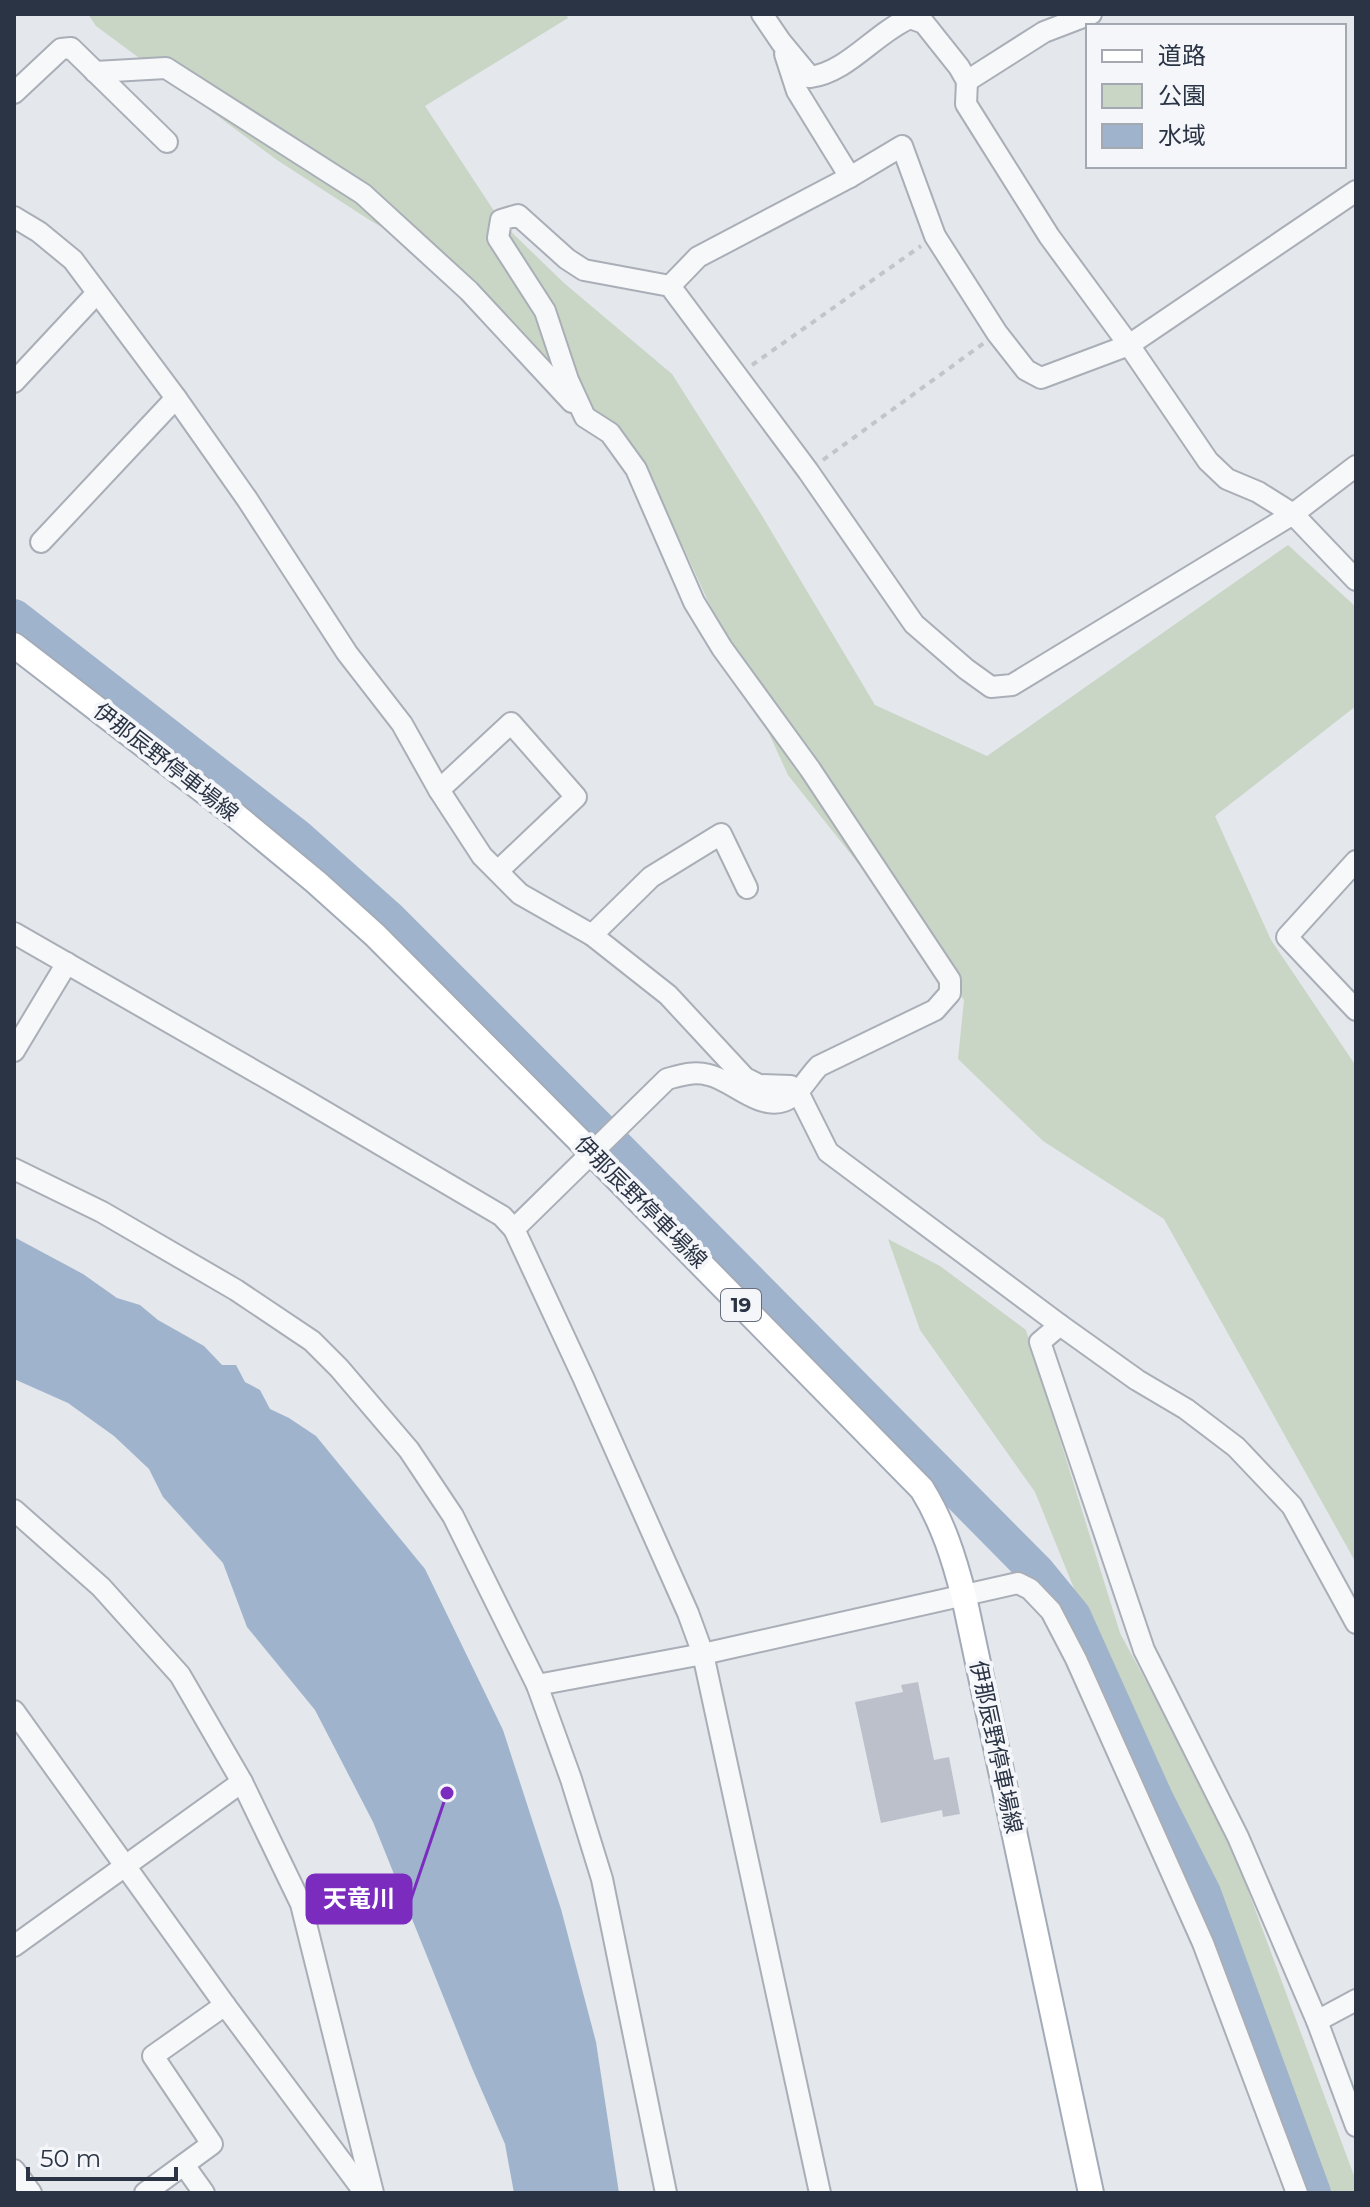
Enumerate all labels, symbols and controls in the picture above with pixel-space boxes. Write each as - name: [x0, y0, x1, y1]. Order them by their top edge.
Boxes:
- legend: [1086, 24, 1346, 168]
- text: 道路: [1158, 41, 1206, 70]
- text: 公園: [1158, 81, 1206, 110]
- text: 水域: [1158, 121, 1206, 150]
- street label: 伊那辰野停車場線: [88, 697, 244, 827]
- street label: 伊那辰野停車場線: [569, 1130, 713, 1274]
- road number: 19: [721, 1289, 761, 1321]
- street label: 伊那辰野停車場線: [964, 1658, 1028, 1836]
- callout: 天竜川: [307, 1875, 411, 1923]
- text: 天竜川: [323, 1884, 395, 1913]
- scale bar: [28, 2131, 176, 2181]
- text: 50 m: [40, 2144, 101, 2173]

